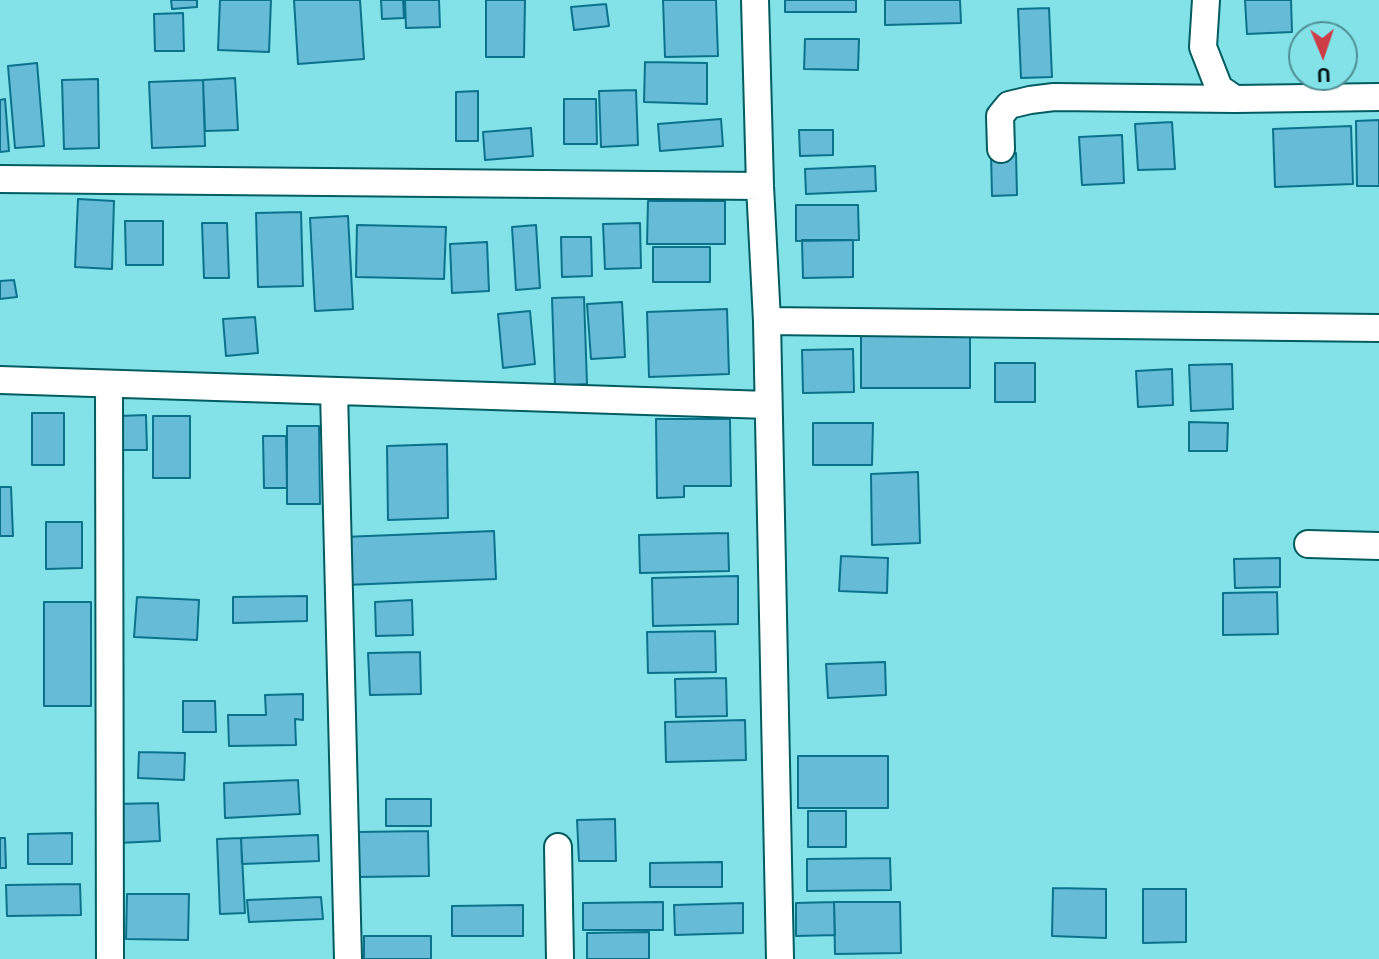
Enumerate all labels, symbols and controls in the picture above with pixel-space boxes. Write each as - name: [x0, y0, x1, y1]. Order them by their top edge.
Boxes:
- north arrow: [1288, 21, 1358, 91]
- text: U: [1316, 62, 1331, 88]

